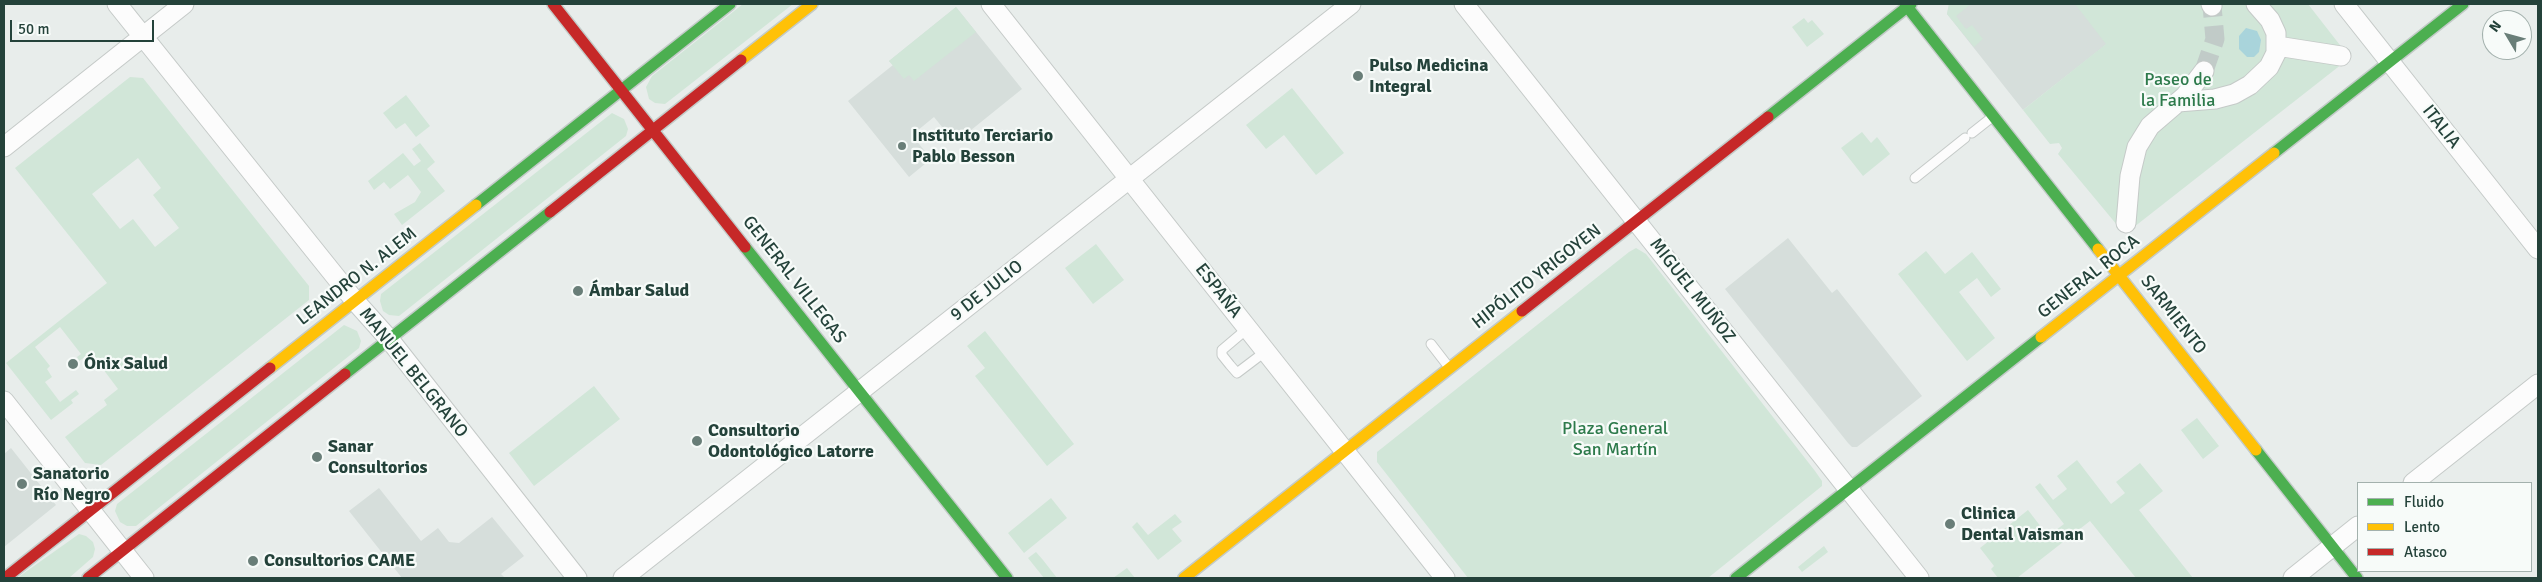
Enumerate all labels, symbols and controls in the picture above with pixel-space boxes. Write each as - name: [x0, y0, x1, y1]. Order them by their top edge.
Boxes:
- scale bar: [12, 10, 156, 42]
- north arrow: [2482, 10, 2532, 60]
- text: N: [2486, 17, 2505, 35]
- text: 50 m: [18, 20, 49, 38]
- place label: Pulso Medicina Integral: [1369, 55, 1488, 98]
- marker: Pulso Medicina Integral: [1351, 69, 1365, 83]
- park label: Paseo de la Familia: [2141, 69, 2215, 112]
- street label: ITALIA: [2417, 101, 2465, 153]
- place label: Instituto Terciario Pablo Besson: [912, 125, 1053, 168]
- marker: Instituto Terciario Pablo Besson: [896, 140, 908, 152]
- street label: GENERAL VILLEGAS: [738, 212, 850, 348]
- street label: HIPÓLITO YRIGOYEN: [1468, 220, 1606, 334]
- street label: LEANDRO N. ALEM: [293, 223, 421, 331]
- street label: GENERAL ROCA: [2034, 230, 2144, 324]
- street label: MIGUEL MUÑOZ: [1644, 234, 1740, 348]
- street label: 9 DE JULIO: [946, 256, 1028, 326]
- street label: ESPAÑA: [1190, 259, 1246, 323]
- street label: SARMIENTO: [2135, 271, 2211, 359]
- place label: Ámbar Salud: [589, 280, 689, 302]
- marker: Ámbar Salud: [571, 284, 585, 298]
- street label: MANUEL BELGRANO: [354, 304, 472, 442]
- place label: Ónix Salud: [84, 353, 168, 375]
- marker: Ónix Salud: [66, 357, 80, 371]
- park label: Plaza General San Martín: [1562, 418, 1668, 460]
- place label: Consultorio Odontológico Latorre: [708, 420, 874, 462]
- marker: Consultorio Odontológico Latorre: [690, 434, 704, 448]
- place label: Sanar Consultorios: [328, 436, 428, 478]
- marker: Sanar Consultorios: [310, 450, 324, 464]
- place label: Sanatorio Río Negro: [33, 463, 110, 506]
- marker: Sanatorio Río Negro: [15, 477, 29, 491]
- legend: [2357, 482, 2532, 572]
- text: Fluido: [2404, 493, 2444, 511]
- place label: Clinica Dental Vaisman: [1961, 503, 2084, 546]
- marker: Clinica Dental Vaisman: [1943, 517, 1957, 531]
- text: Lento: [2404, 518, 2440, 536]
- text: Atasco: [2404, 543, 2447, 561]
- place label: Consultorios CAME: [264, 550, 415, 572]
- marker: Consultorios CAME: [246, 554, 260, 568]

